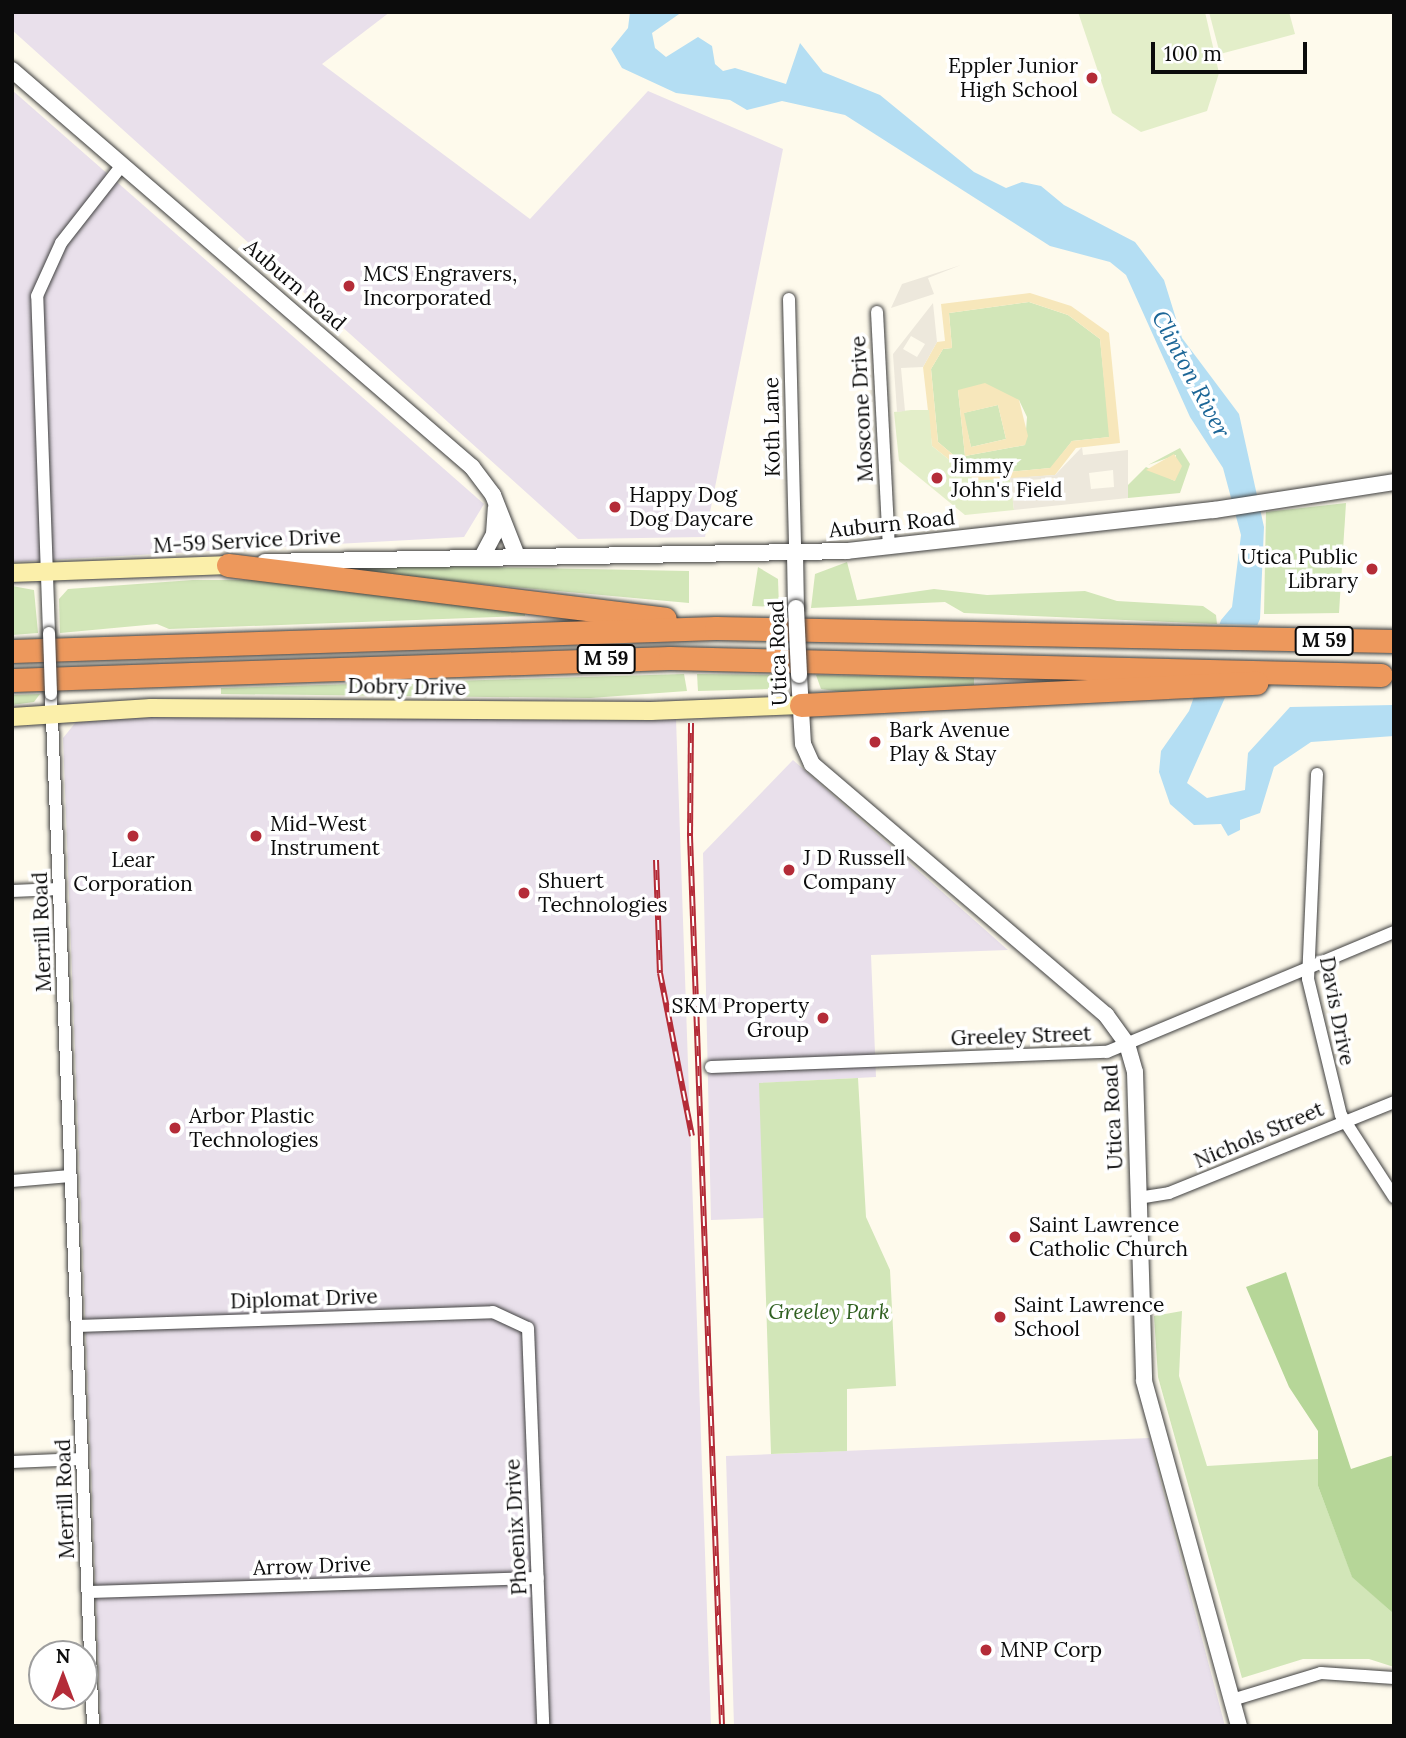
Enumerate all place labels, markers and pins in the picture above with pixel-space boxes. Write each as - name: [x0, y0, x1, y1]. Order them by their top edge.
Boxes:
- place label: Eppler Junior High School: [948, 53, 1078, 103]
- marker: Eppler Junior High School: [1084, 70, 1100, 86]
- place label: MCS Engravers, Incorporated: [363, 261, 517, 311]
- marker: MCS Engravers, Incorporated: [341, 278, 357, 294]
- place label: Jimmy John's Field: [951, 453, 1063, 503]
- marker: Jimmy John's Field: [929, 470, 945, 486]
- place label: Happy Dog Dog Daycare: [629, 482, 753, 532]
- marker: Happy Dog Dog Daycare: [607, 499, 623, 515]
- place label: Utica Public Library: [1241, 544, 1358, 594]
- marker: Utica Public Library: [1364, 561, 1380, 577]
- place label: Bark Avenue Play & Stay: [889, 717, 1010, 767]
- marker: Bark Avenue Play & Stay: [867, 734, 883, 750]
- place label: Mid-West Instrument: [270, 811, 380, 861]
- marker: Lear Corporation: [125, 828, 141, 844]
- marker: Mid-West Instrument: [248, 828, 264, 844]
- place label: J D Russell Company: [803, 845, 906, 895]
- place label: Lear Corporation: [73, 847, 193, 897]
- marker: J D Russell Company: [781, 862, 797, 878]
- place label: Shuert Technologies: [538, 868, 668, 918]
- marker: Shuert Technologies: [516, 885, 532, 901]
- place label: SKM Property Group: [672, 993, 809, 1043]
- marker: SKM Property Group: [815, 1010, 831, 1026]
- place label: Arbor Plastic Technologies: [189, 1103, 319, 1153]
- marker: Arbor Plastic Technologies: [167, 1120, 183, 1136]
- place label: Saint Lawrence Catholic Church: [1029, 1212, 1188, 1262]
- marker: Saint Lawrence Catholic Church: [1007, 1229, 1023, 1245]
- place label: Saint Lawrence School: [1014, 1292, 1164, 1342]
- marker: Saint Lawrence School: [992, 1309, 1008, 1325]
- place label: MNP Corp: [1000, 1637, 1102, 1663]
- marker: MNP Corp: [978, 1642, 994, 1658]

